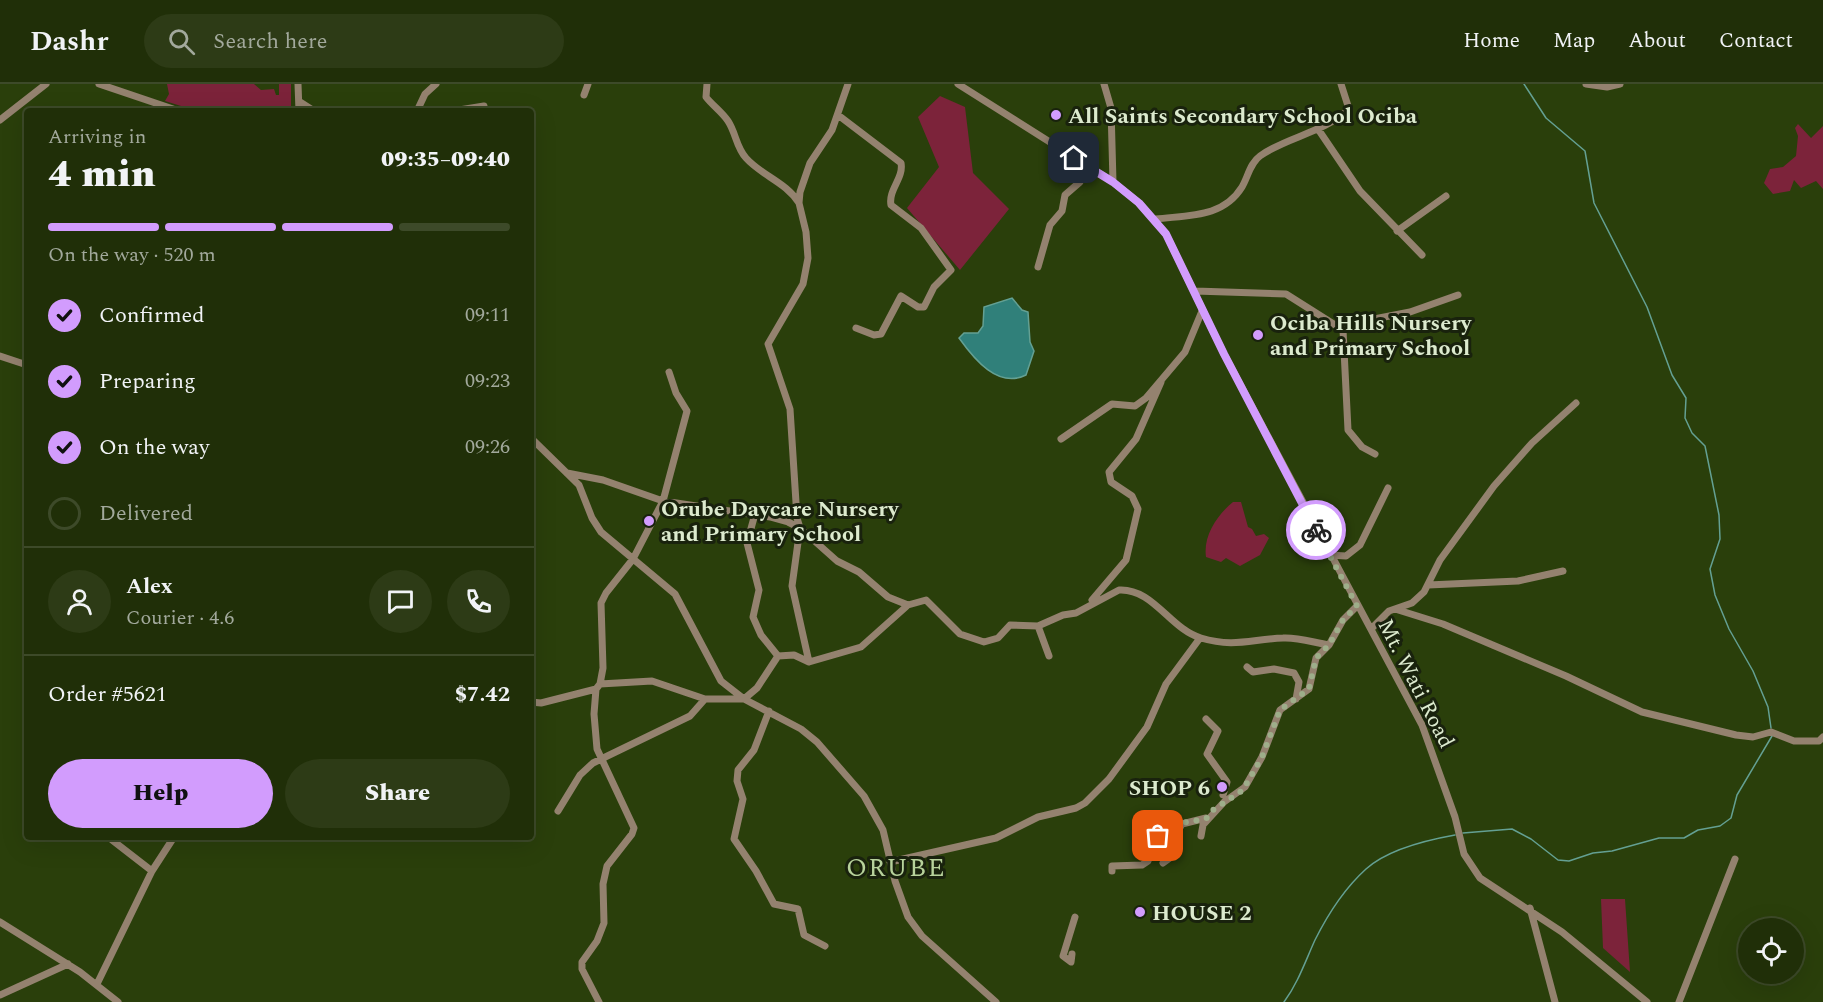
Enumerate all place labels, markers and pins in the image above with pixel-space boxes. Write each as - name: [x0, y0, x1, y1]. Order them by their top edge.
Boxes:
- place label: All Saints Secondary School Ociba: [1068, 100, 1418, 133]
- marker: All Saints Secondary School Ociba: [1049, 108, 1063, 122]
- pin: [1048, 132, 1099, 183]
- place label: Ociba Hills Nursery and Primary School: [1270, 307, 1473, 365]
- marker: Ociba Hills Nursery and Primary School: [1251, 328, 1265, 342]
- place label: Orube Daycare Nursery and Primary School: [661, 493, 900, 551]
- marker: Orube Daycare Nursery and Primary School: [642, 514, 656, 528]
- place label: SHOP 6: [1129, 772, 1210, 805]
- marker: SHOP 6: [1215, 780, 1229, 794]
- pin: [1132, 810, 1183, 861]
- place label: HOUSE 2: [1152, 897, 1252, 930]
- marker: HOUSE 2: [1133, 905, 1147, 919]

